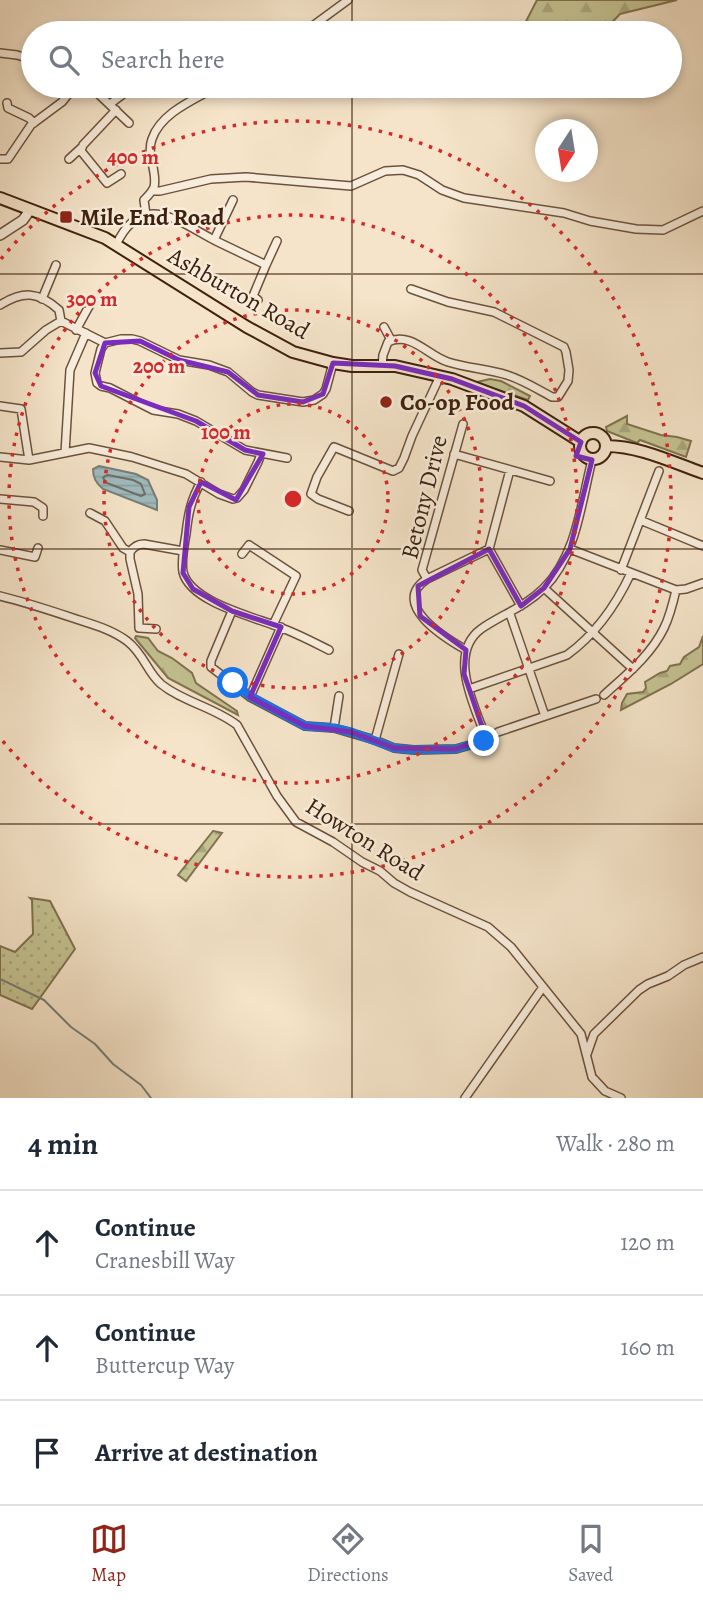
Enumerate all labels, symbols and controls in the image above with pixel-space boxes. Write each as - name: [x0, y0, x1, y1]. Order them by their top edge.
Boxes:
- search box: [21, 21, 682, 98]
- icon: search: [45, 41, 83, 79]
- text: Search here: [101, 42, 225, 77]
- north arrow: [535, 119, 598, 182]
- text: 400 m: [107, 143, 160, 171]
- place label: Mile End Road: [80, 201, 225, 233]
- marker: Mile End Road: [58, 209, 74, 225]
- street label: Ashburton Road: [161, 239, 316, 347]
- text: 300 m: [66, 285, 118, 313]
- text: 200 m: [133, 352, 186, 380]
- place label: Co-op Food: [400, 386, 514, 418]
- marker: Co-op Food: [378, 394, 394, 410]
- text: 100 m: [201, 418, 251, 446]
- street label: Betony Drive: [393, 432, 455, 562]
- centre of rings: [281, 487, 305, 511]
- route start: [217, 667, 248, 698]
- route end: [468, 725, 499, 756]
- street label: Howton Road: [300, 790, 430, 888]
- text: 4 min: [28, 1124, 98, 1164]
- text: Walk · 280 m: [556, 1128, 675, 1159]
- text: Continue: [95, 1210, 196, 1245]
- icon: ahead: [28, 1224, 66, 1262]
- text: 120 m: [620, 1227, 675, 1258]
- text: Cranesbill Way: [95, 1245, 234, 1276]
- text: Continue: [95, 1315, 196, 1350]
- icon: ahead: [28, 1329, 66, 1367]
- text: 160 m: [621, 1332, 675, 1363]
- text: Buttercup Way: [95, 1350, 234, 1381]
- icon: arrive: [28, 1434, 66, 1472]
- text: Arrive at destination: [95, 1435, 318, 1470]
- tab: Map: [90, 1520, 128, 1588]
- tab: Directions: [307, 1520, 389, 1588]
- tab: Saved: [568, 1520, 613, 1588]

